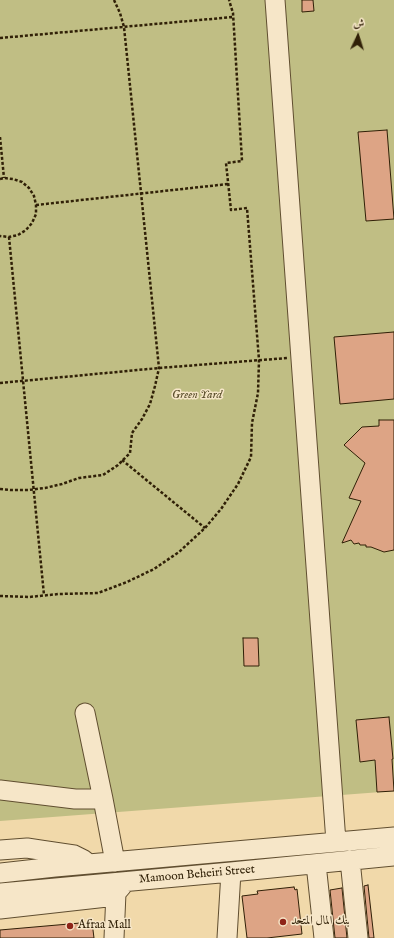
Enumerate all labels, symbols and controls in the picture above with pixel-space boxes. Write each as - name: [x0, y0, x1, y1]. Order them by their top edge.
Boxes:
- north arrow: [338, 16, 378, 56]
- text: ش: [353, 17, 365, 31]
- park label: Green Yard: [172, 389, 222, 403]
- street label: Mamoon Beheiri Street: [139, 863, 255, 887]
- place label: بنك المال المتحد: [291, 915, 350, 929]
- marker: بنك المال المتحد: [278, 917, 288, 927]
- place label: Afraa Mall: [78, 919, 131, 933]
- marker: Afraa Mall: [65, 921, 75, 931]

